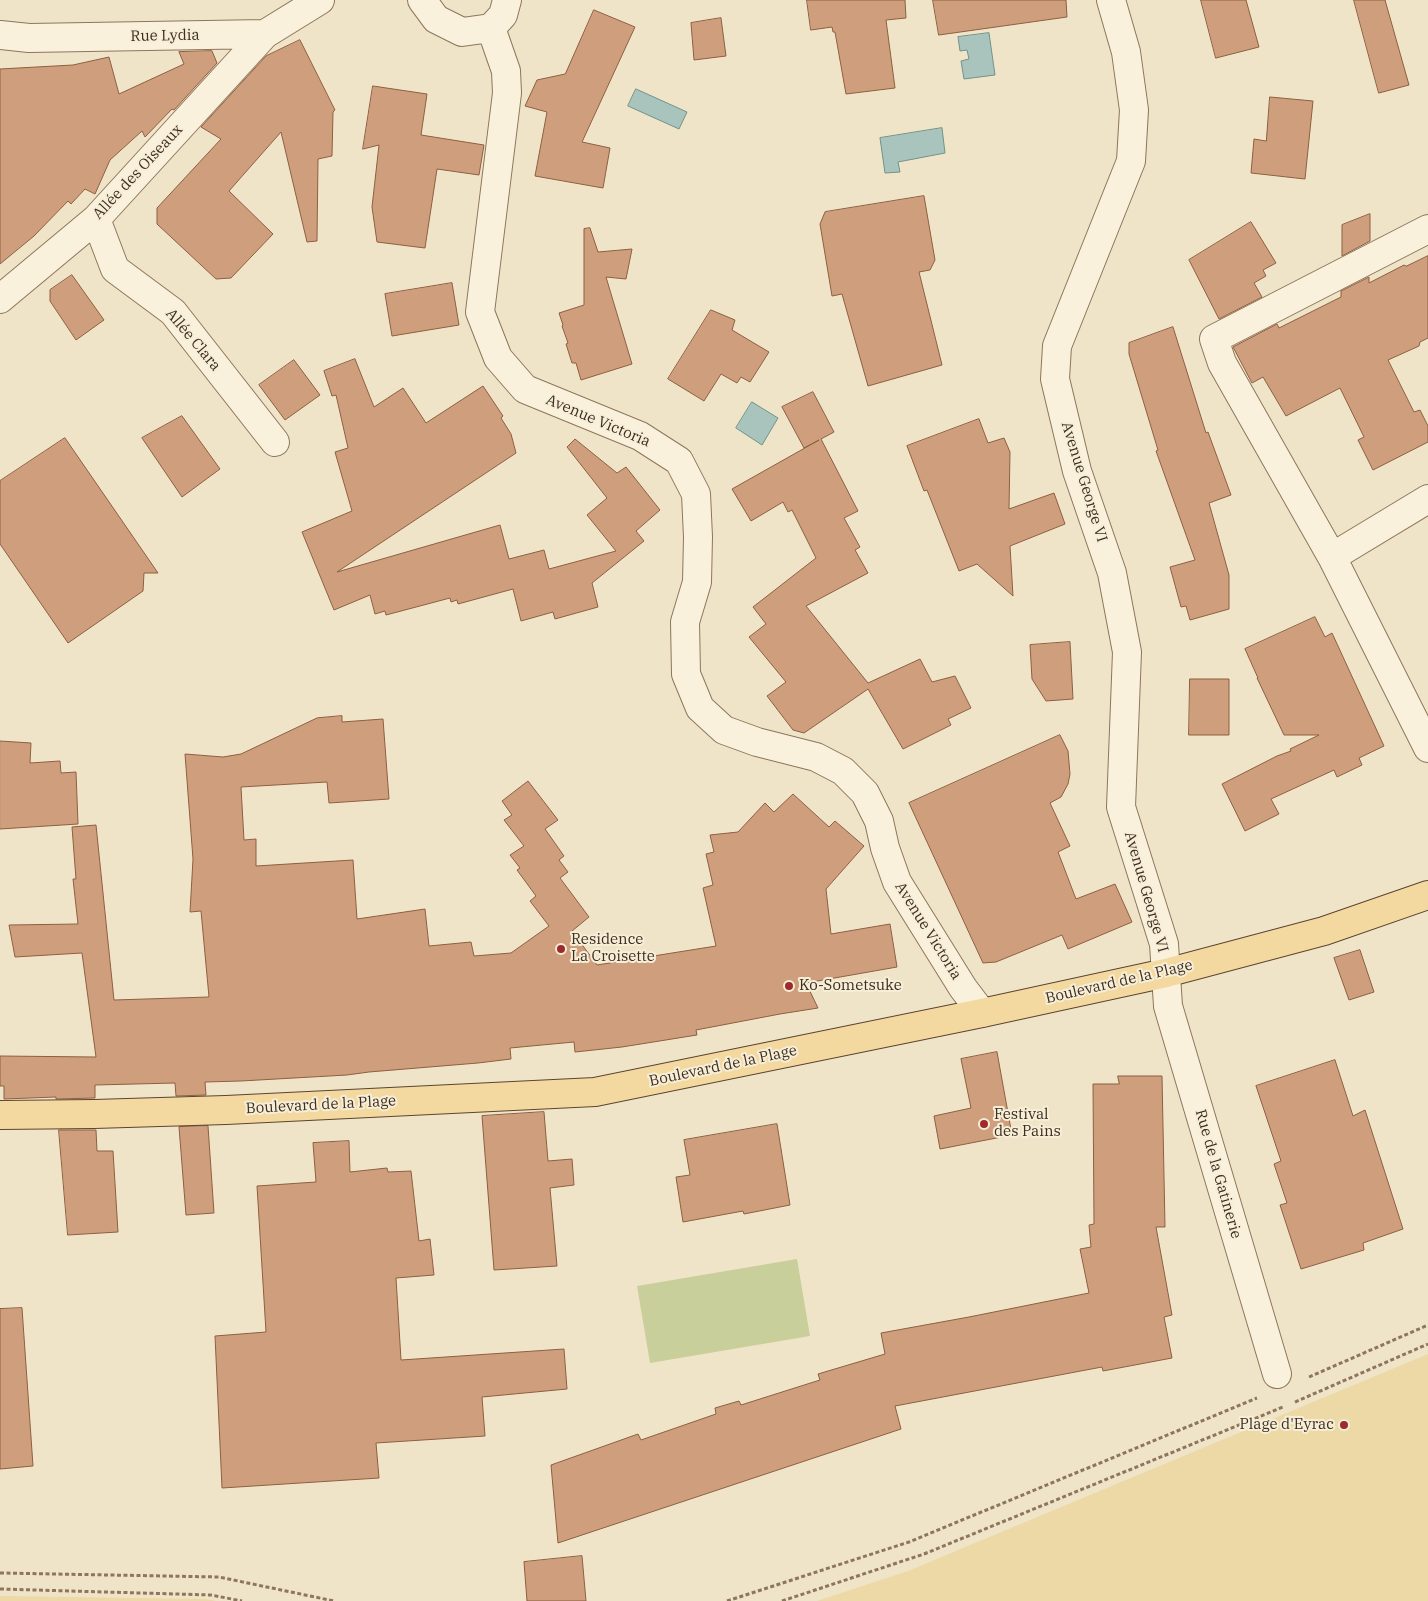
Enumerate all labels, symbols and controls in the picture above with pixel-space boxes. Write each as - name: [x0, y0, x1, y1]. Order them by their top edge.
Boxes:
- street label: Rue Lydia: [130, 26, 200, 46]
- street label: Allée des Oiseaux: [89, 121, 187, 223]
- street label: Allée Clara: [162, 305, 224, 375]
- street label: Avenue Victoria: [543, 391, 653, 451]
- street label: Avenue George VI: [1057, 420, 1111, 544]
- street label: Avenue George VI: [1120, 829, 1172, 955]
- street label: Avenue Victoria: [891, 879, 965, 983]
- place label: Residence La Croisette: [571, 931, 655, 966]
- marker: Residence La Croisette: [555, 943, 567, 955]
- street label: Boulevard de la Plage: [1044, 956, 1194, 1008]
- place label: Ko-Sometsuke: [799, 977, 902, 995]
- marker: Ko-Sometsuke: [783, 980, 795, 992]
- street label: Boulevard de la Plage: [648, 1042, 798, 1090]
- street label: Boulevard de la Plage: [245, 1092, 397, 1118]
- place label: Festival des Pains: [994, 1106, 1061, 1141]
- street label: Rue de la Gatinerie: [1191, 1107, 1245, 1241]
- marker: Festival des Pains: [978, 1118, 990, 1130]
- place label: Plage d'Eyrac: [1239, 1416, 1334, 1434]
- marker: Plage d'Eyrac: [1338, 1419, 1350, 1431]

